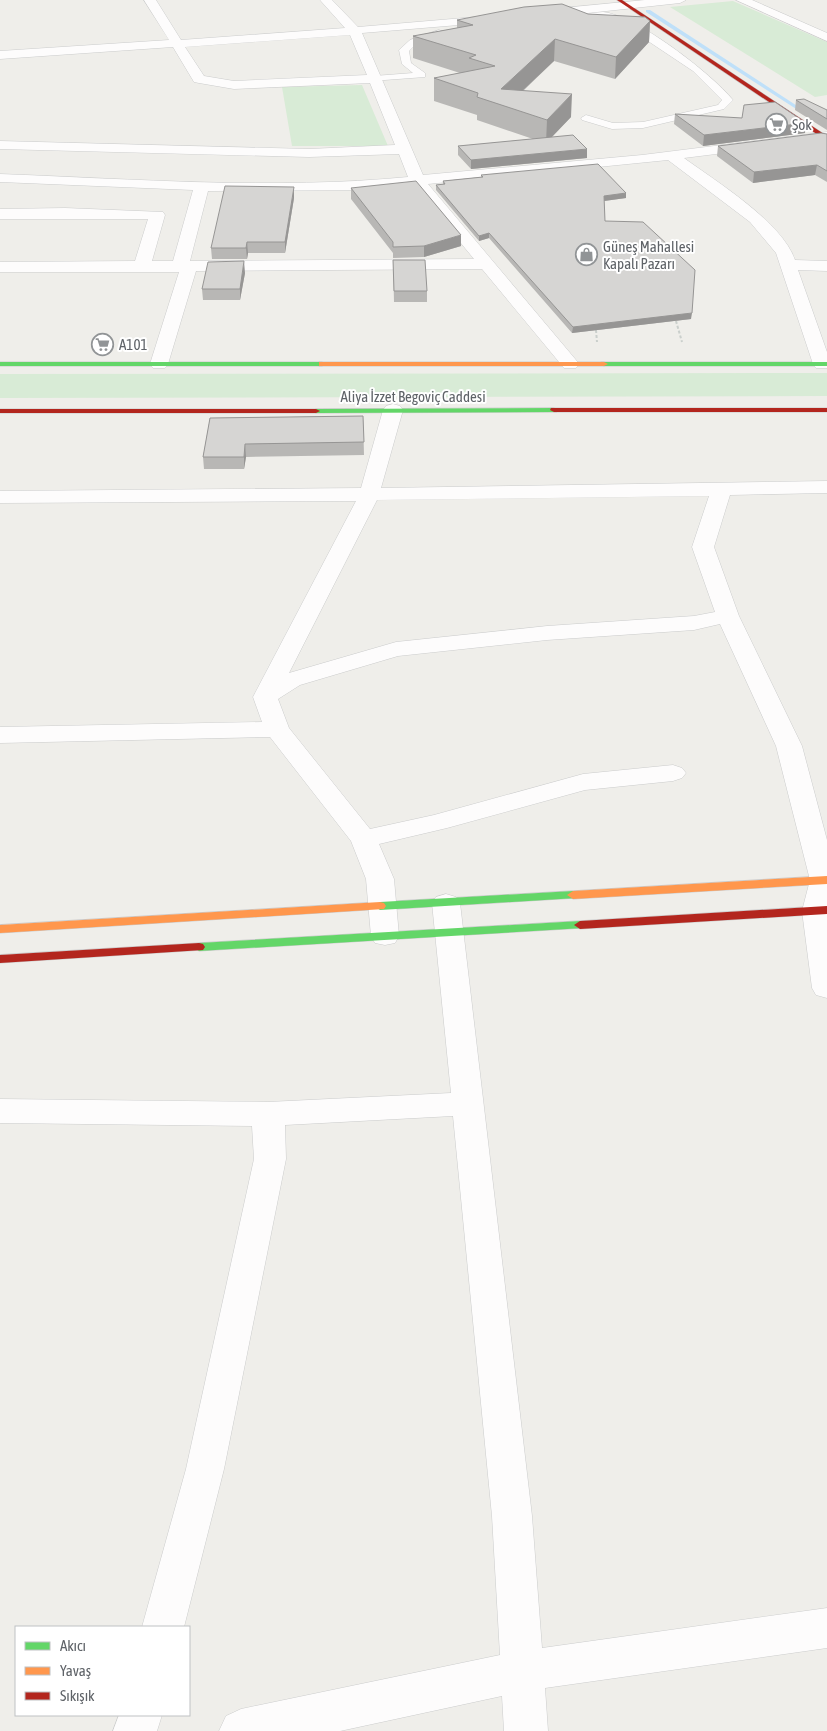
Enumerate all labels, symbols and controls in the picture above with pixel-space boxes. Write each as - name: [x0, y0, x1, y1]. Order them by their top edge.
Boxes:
- supermarket icon: Şok: [764, 112, 788, 136]
- place label: Şok: [792, 116, 812, 133]
- place label: Güneş Mahallesi Kapalı Pazarı: [603, 238, 694, 272]
- shop icon: Güneş Mahallesi Kapalı Pazarı: [575, 243, 599, 267]
- supermarket icon: A101: [91, 332, 115, 356]
- place label: A101: [119, 336, 148, 353]
- street label: Aliya İzzet Begoviç Caddesi: [340, 388, 486, 405]
- legend: [15, 1626, 190, 1716]
- text: Akıcı: [60, 1637, 86, 1654]
- text: Yavaş: [60, 1662, 91, 1679]
- text: Sıkışık: [60, 1687, 95, 1704]

